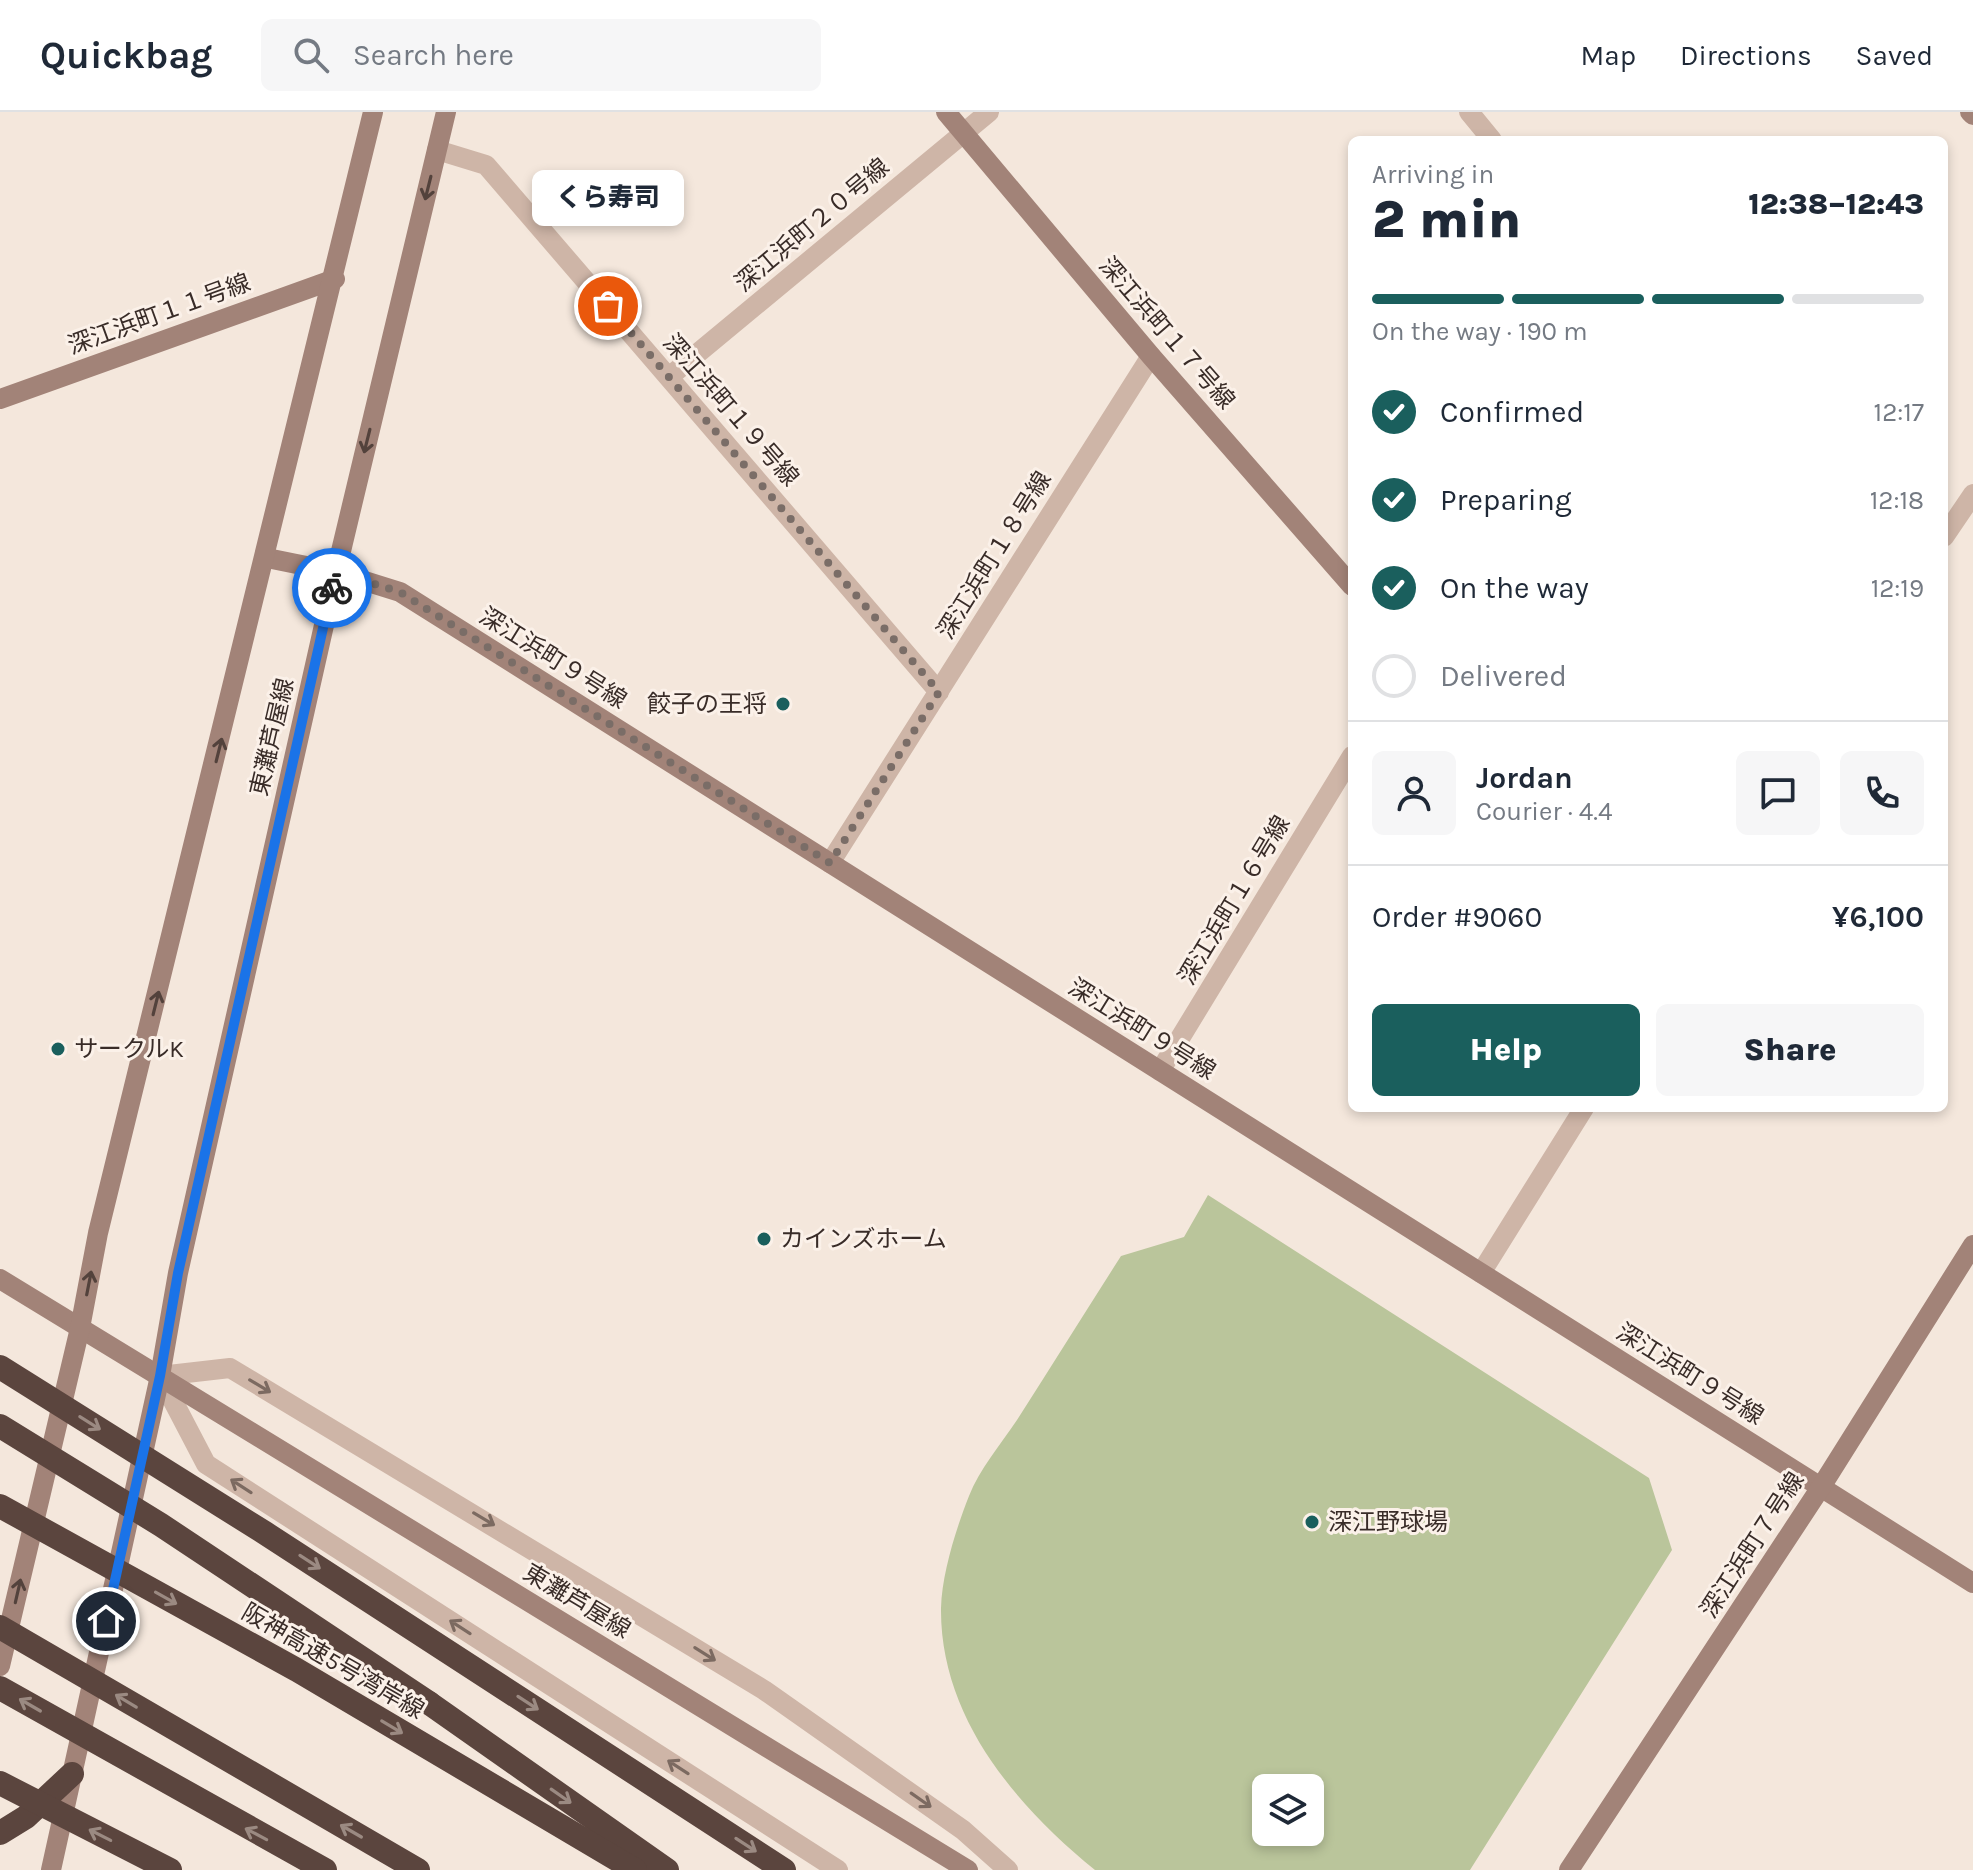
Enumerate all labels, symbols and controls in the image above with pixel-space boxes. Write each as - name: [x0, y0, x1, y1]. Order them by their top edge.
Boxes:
- search box: [261, 19, 821, 91]
- text: Quickbag: [40, 33, 213, 78]
- icon: search: [289, 33, 333, 77]
- text: Search here: [353, 37, 514, 73]
- text: Map: [1581, 39, 1636, 72]
- text: Directions: [1680, 39, 1812, 72]
- text: Saved: [1856, 39, 1933, 72]
- street label: 深江浜町２０号線: [729, 153, 895, 297]
- text: Arriving in: [1372, 159, 1494, 190]
- callout: くら寿司: [532, 170, 684, 226]
- one-way arrow: [420, 175, 435, 200]
- text: くら寿司: [556, 182, 660, 213]
- text: 12:38–12:43: [1748, 186, 1924, 222]
- text: 2 min: [1372, 189, 1521, 250]
- street label: 深江浜町１７号線: [1093, 251, 1241, 415]
- street label: 深江浜町１１号線: [64, 268, 254, 360]
- pin: [574, 272, 642, 340]
- icon: bag: [586, 284, 630, 328]
- text: On the way · 190 m: [1372, 316, 1588, 347]
- street label: 深江浜町１９号線: [657, 328, 805, 492]
- icon: check: [1372, 390, 1416, 434]
- text: Confirmed: [1440, 394, 1584, 430]
- text: 12:17: [1874, 397, 1924, 428]
- one-way arrow: [359, 427, 374, 453]
- street label: 深江浜町１８号線: [931, 466, 1057, 644]
- icon: check: [1372, 478, 1416, 522]
- text: Preparing: [1440, 482, 1572, 518]
- text: 12:18: [1870, 485, 1924, 516]
- courier: [292, 548, 372, 628]
- icon: bike: [310, 566, 354, 610]
- icon: check: [1372, 566, 1416, 610]
- text: On the way: [1440, 570, 1589, 606]
- text: 12:19: [1871, 573, 1924, 604]
- street label: 深江浜町９号線: [474, 602, 632, 714]
- text: Delivered: [1440, 658, 1567, 694]
- street label: 東灘芦屋線: [245, 675, 299, 799]
- place label: 餃子の王将: [647, 690, 767, 718]
- marker: 餃子の王将: [774, 695, 792, 713]
- one-way arrow: [212, 738, 227, 764]
- button: person: [1372, 751, 1456, 835]
- button: chat: [1736, 751, 1820, 835]
- button: phone: [1840, 751, 1924, 835]
- text: Jordan: [1476, 760, 1573, 796]
- text: Courier · 4.4: [1476, 796, 1612, 827]
- street label: 深江浜町１６号線: [1173, 811, 1295, 989]
- text: Order #9060: [1372, 899, 1542, 935]
- text: ¥6,100: [1832, 899, 1924, 935]
- street label: 深江浜町９号線: [1063, 973, 1221, 1085]
- one-way arrow: [149, 990, 164, 1016]
- button: Help: [1372, 1004, 1640, 1096]
- button: Share: [1656, 1004, 1924, 1096]
- place label: サークルK: [74, 1035, 184, 1063]
- marker: サークルK: [49, 1040, 67, 1058]
- place label: カインズホーム: [780, 1225, 947, 1253]
- marker: カインズホーム: [755, 1230, 773, 1248]
- one-way arrow: [82, 1270, 97, 1296]
- street label: 深江浜町９号線: [1611, 1318, 1769, 1430]
- one-way arrow: [248, 1378, 271, 1394]
- one-way arrow: [78, 1415, 101, 1431]
- street label: 深江浜町７号線: [1695, 1467, 1809, 1623]
- one-way arrow: [230, 1477, 253, 1493]
- place label: 深江野球場: [1328, 1508, 1448, 1536]
- one-way arrow: [472, 1511, 495, 1527]
- marker: 深江野球場: [1303, 1513, 1321, 1531]
- one-way arrow: [298, 1553, 320, 1570]
- street label: 東灘芦屋線: [518, 1558, 636, 1644]
- one-way arrow: [11, 1578, 26, 1604]
- pin: [72, 1587, 140, 1655]
- one-way arrow: [154, 1590, 177, 1606]
- street label: 阪神高速5号湾岸線: [237, 1597, 429, 1725]
- icon: home: [84, 1599, 128, 1643]
- one-way arrow: [449, 1618, 471, 1635]
- one-way arrow: [694, 1646, 716, 1662]
- one-way arrow: [115, 1693, 138, 1709]
- one-way arrow: [516, 1695, 538, 1712]
- one-way arrow: [19, 1697, 43, 1712]
- one-way arrow: [380, 1719, 403, 1735]
- one-way arrow: [668, 1759, 690, 1776]
- map controls: [1252, 1774, 1324, 1846]
- button: layers: [1252, 1774, 1324, 1846]
- one-way arrow: [550, 1788, 572, 1804]
- one-way arrow: [909, 1792, 931, 1808]
- one-way arrow: [339, 1823, 363, 1838]
- one-way arrow: [245, 1825, 269, 1841]
- one-way arrow: [89, 1826, 113, 1842]
- one-way arrow: [734, 1837, 756, 1854]

